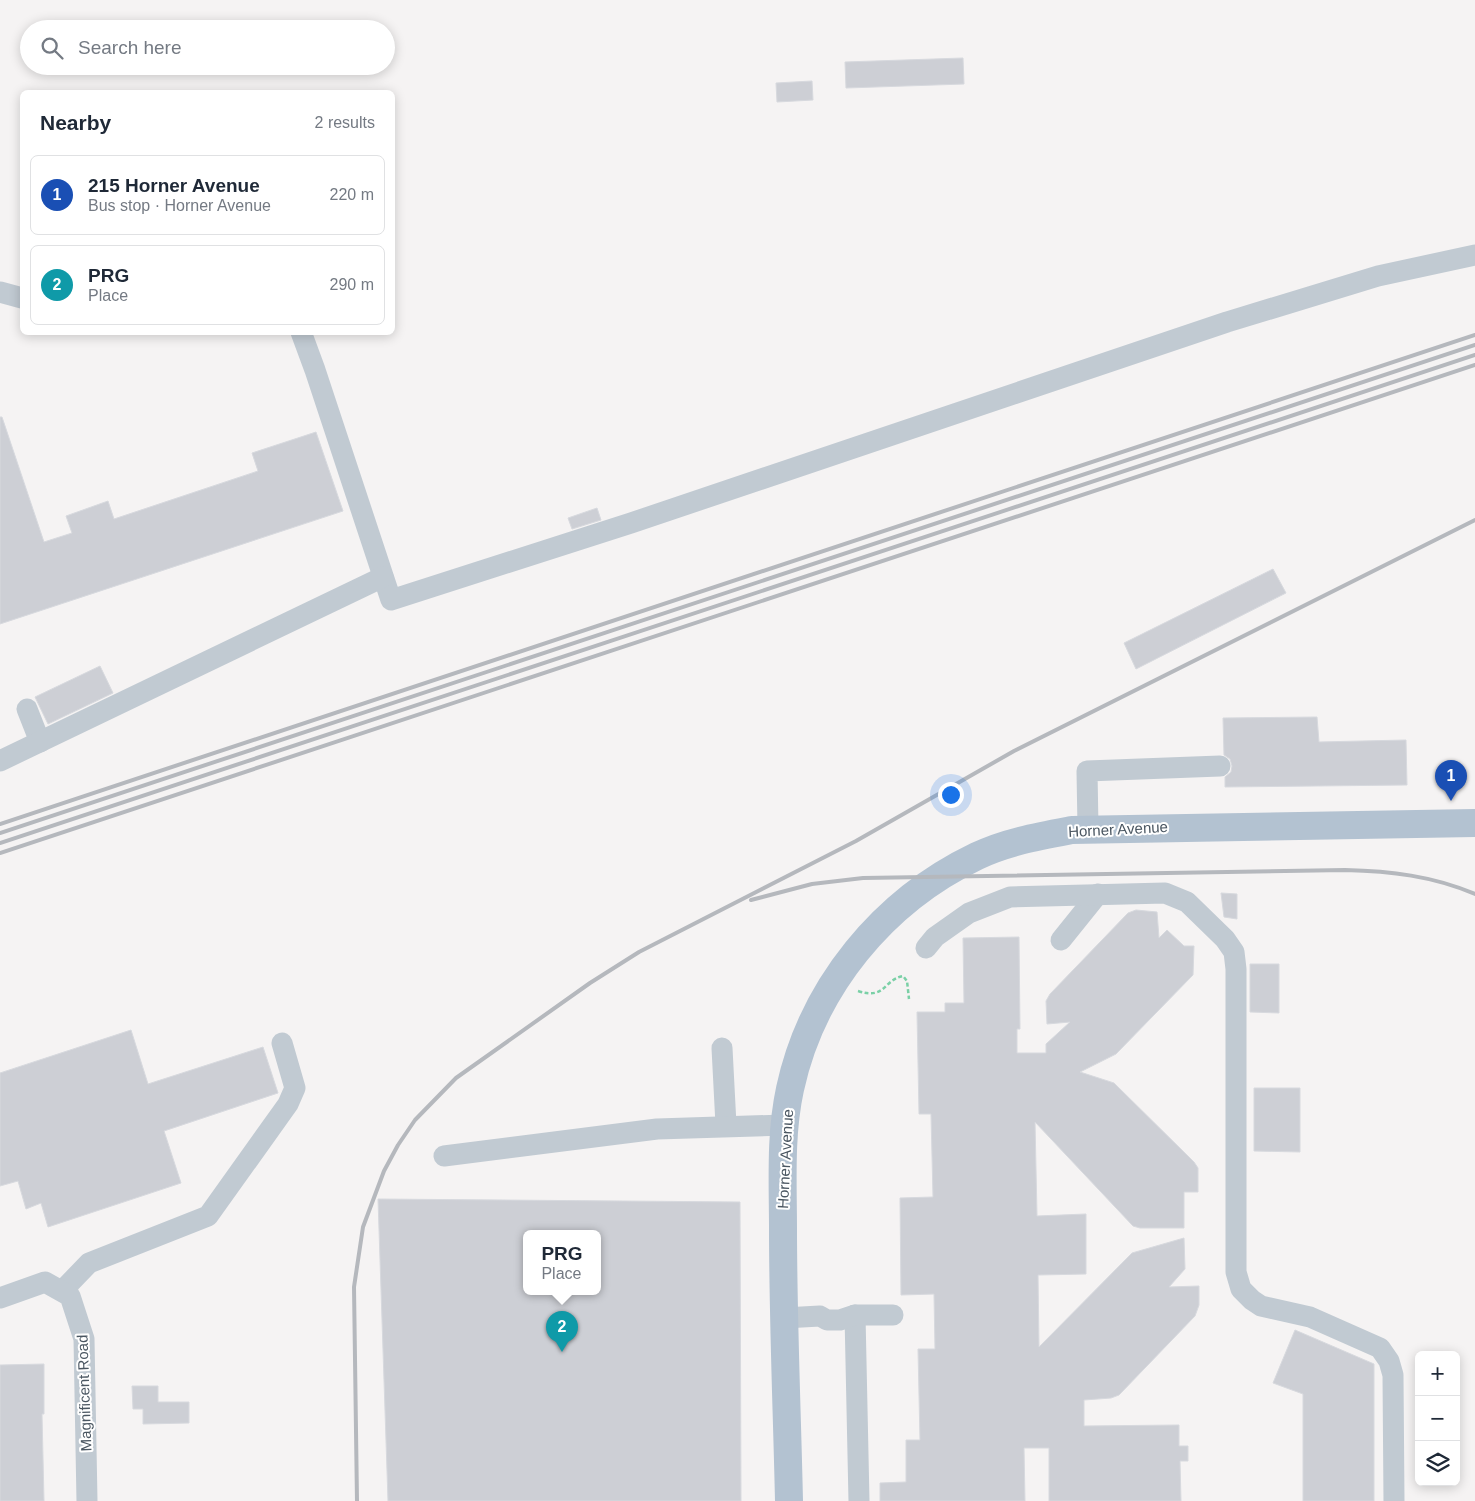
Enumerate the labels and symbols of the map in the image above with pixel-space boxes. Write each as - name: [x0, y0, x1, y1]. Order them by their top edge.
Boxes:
- pin: 1: [1435, 760, 1467, 801]
- your location: [938, 782, 964, 808]
- street label: Horner Avenue: [1068, 818, 1168, 840]
- street label: Horner Avenue: [774, 1109, 796, 1209]
- pin: 2: [546, 1311, 578, 1352]
- street label: Magnificent Road: [73, 1334, 95, 1452]

